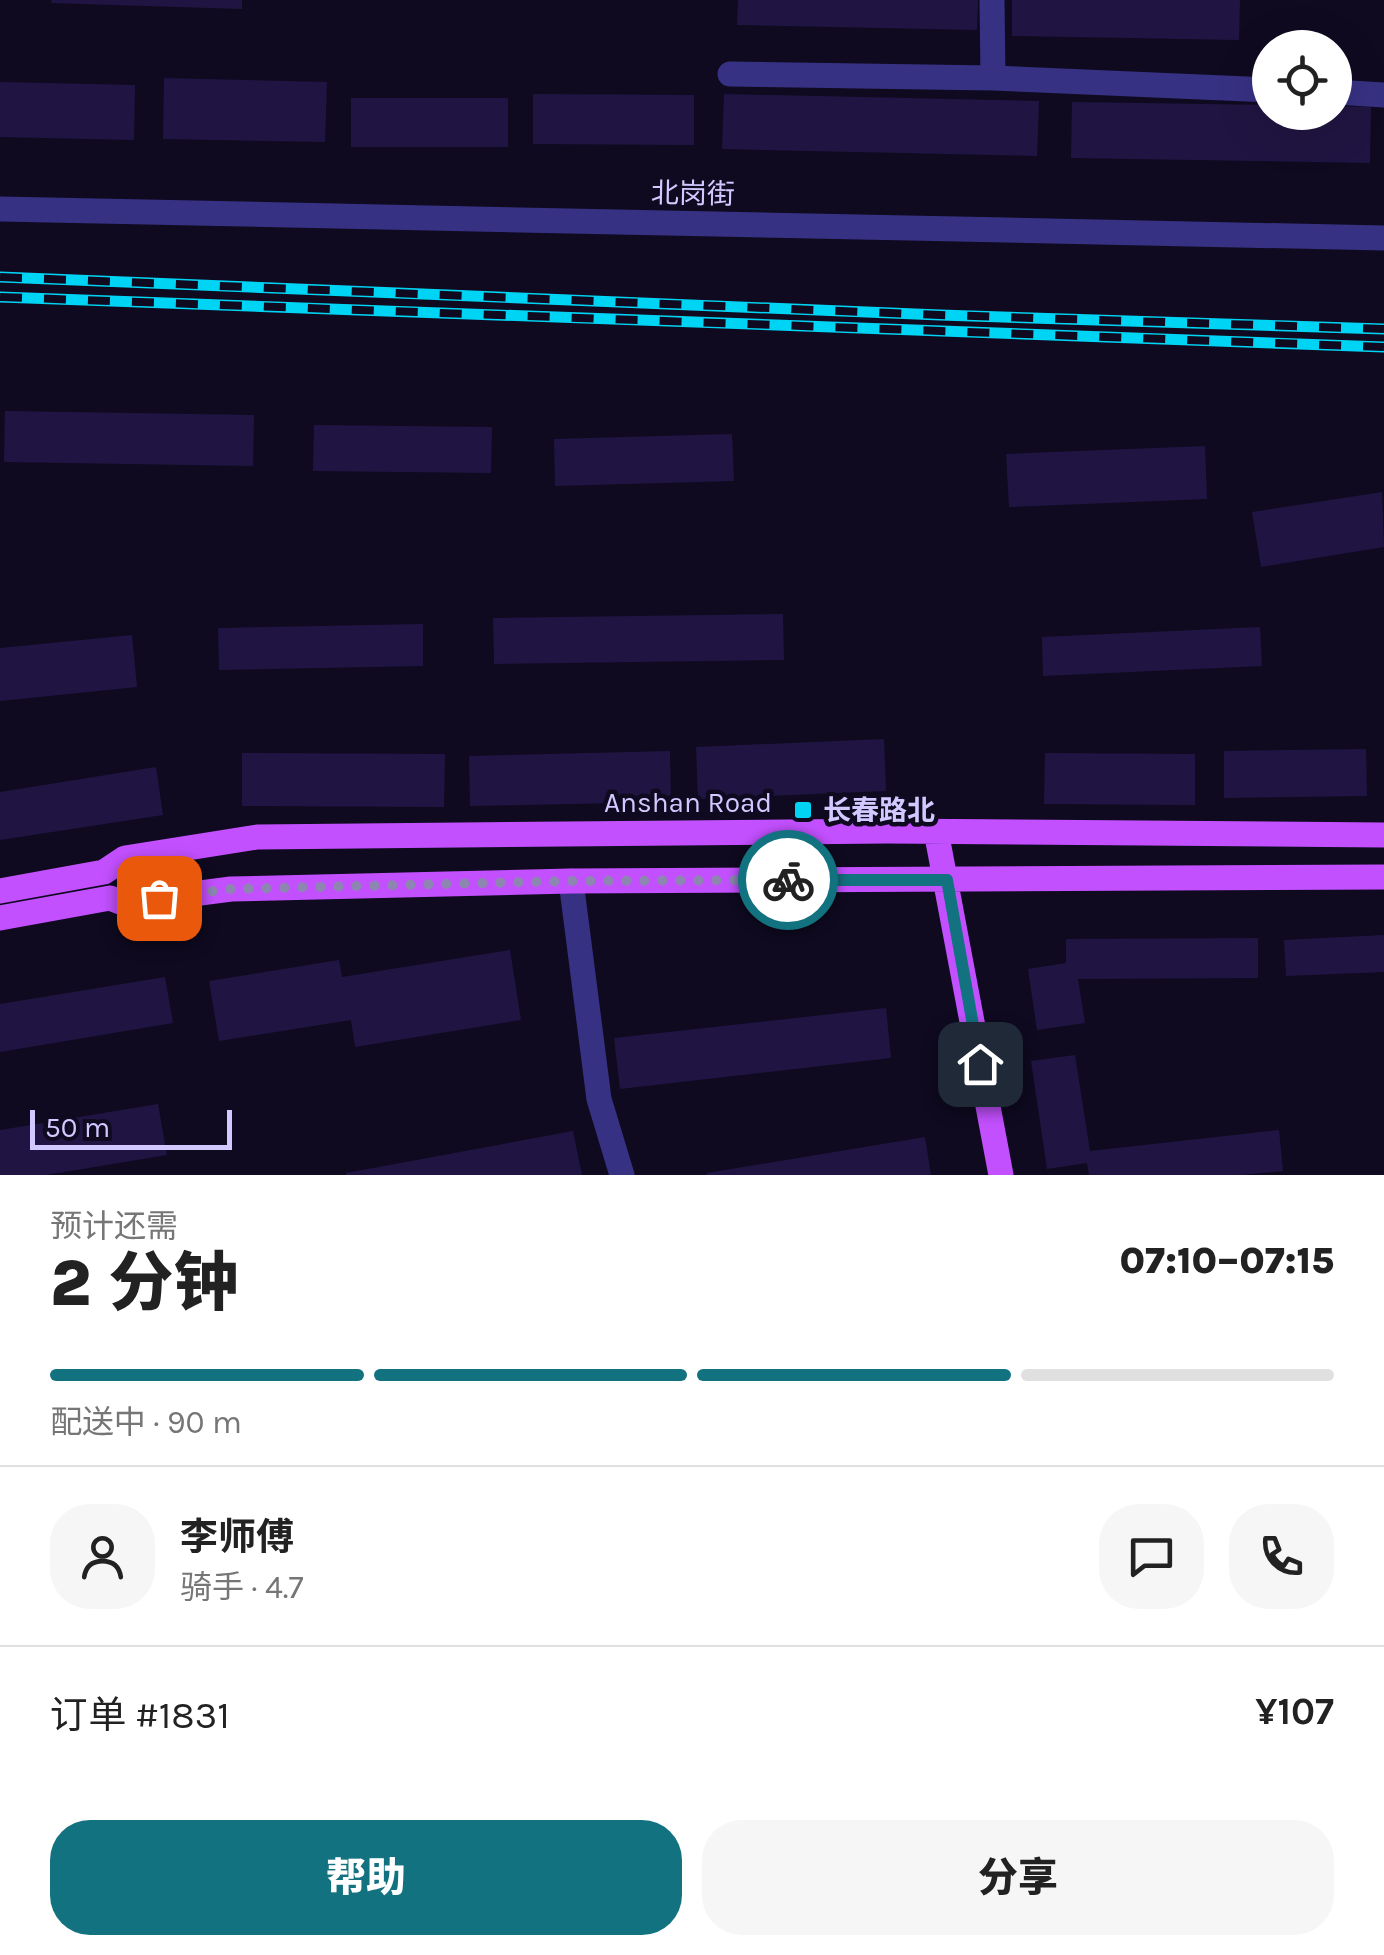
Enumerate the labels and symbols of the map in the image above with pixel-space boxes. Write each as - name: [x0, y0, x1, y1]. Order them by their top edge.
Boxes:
- street label: 北岗街: [651, 176, 735, 211]
- street label: Anshan Road: [604, 786, 772, 819]
- place label: 长春路北: [823, 794, 935, 827]
- marker: 长春路北: [792, 799, 814, 821]
- courier: [738, 830, 838, 930]
- pin: [117, 856, 202, 941]
- pin: [938, 1022, 1023, 1107]
- scale bar: [30, 1105, 232, 1150]

